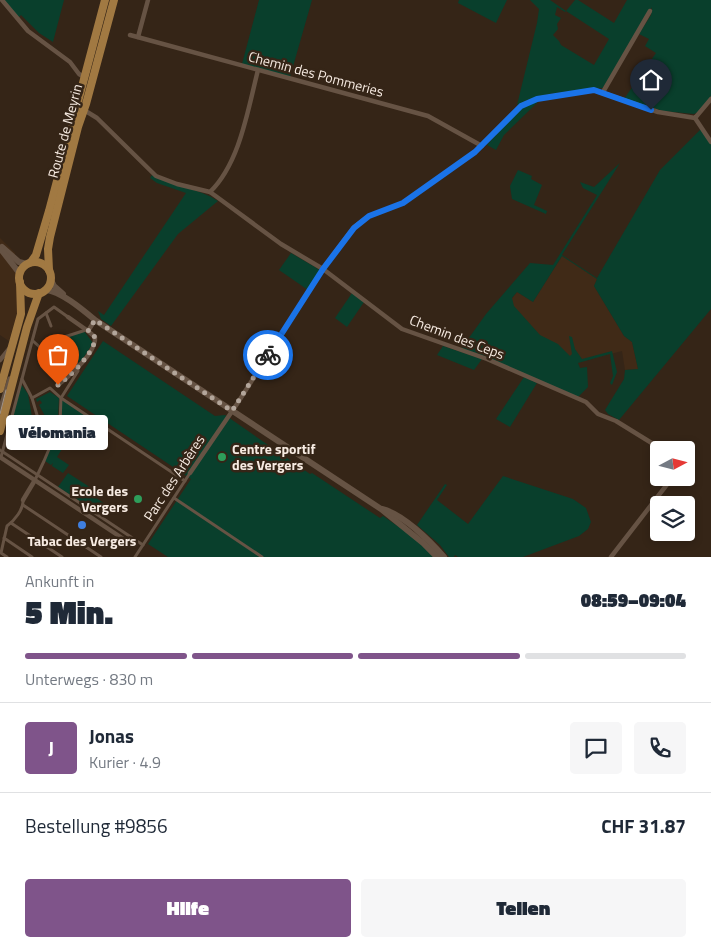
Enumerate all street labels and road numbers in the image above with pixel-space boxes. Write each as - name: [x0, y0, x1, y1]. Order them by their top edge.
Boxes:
- street label: Chemin des Pommeries: [246, 45, 386, 102]
- street label: Route de Meyrin: [42, 81, 87, 180]
- street label: Chemin des Ceps: [407, 309, 508, 364]
- street label: Parc des Arbères: [138, 430, 209, 525]

